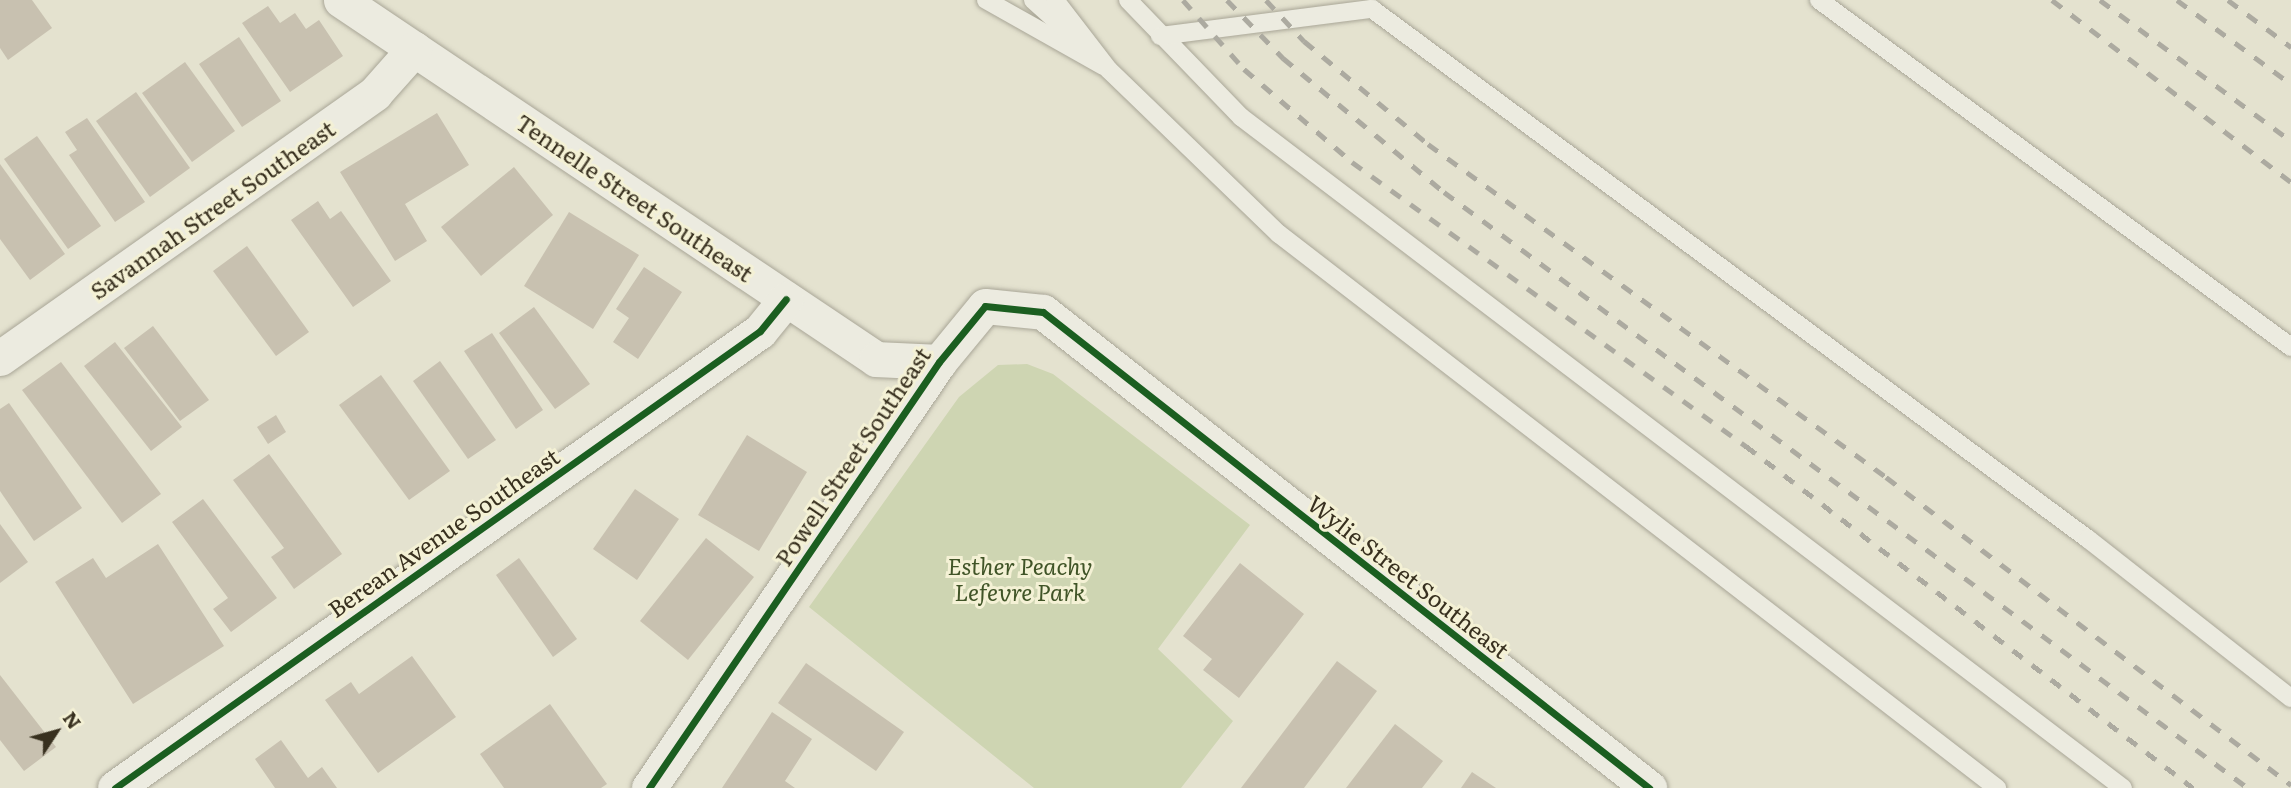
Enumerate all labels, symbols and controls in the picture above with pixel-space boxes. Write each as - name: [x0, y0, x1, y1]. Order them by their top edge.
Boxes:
- street label: Tennelle Street Southeast: [511, 107, 759, 287]
- street label: Savannah Street Southeast: [84, 114, 340, 304]
- street label: Powell Street Southeast: [769, 342, 935, 570]
- street label: Berean Avenue Southeast: [322, 442, 564, 622]
- street label: Wylie Street Southeast: [1303, 489, 1515, 663]
- park label: Esther Peachy Lefevre Park: [948, 551, 1092, 605]
- north arrow: [21, 697, 91, 767]
- text: N: [57, 705, 89, 734]

